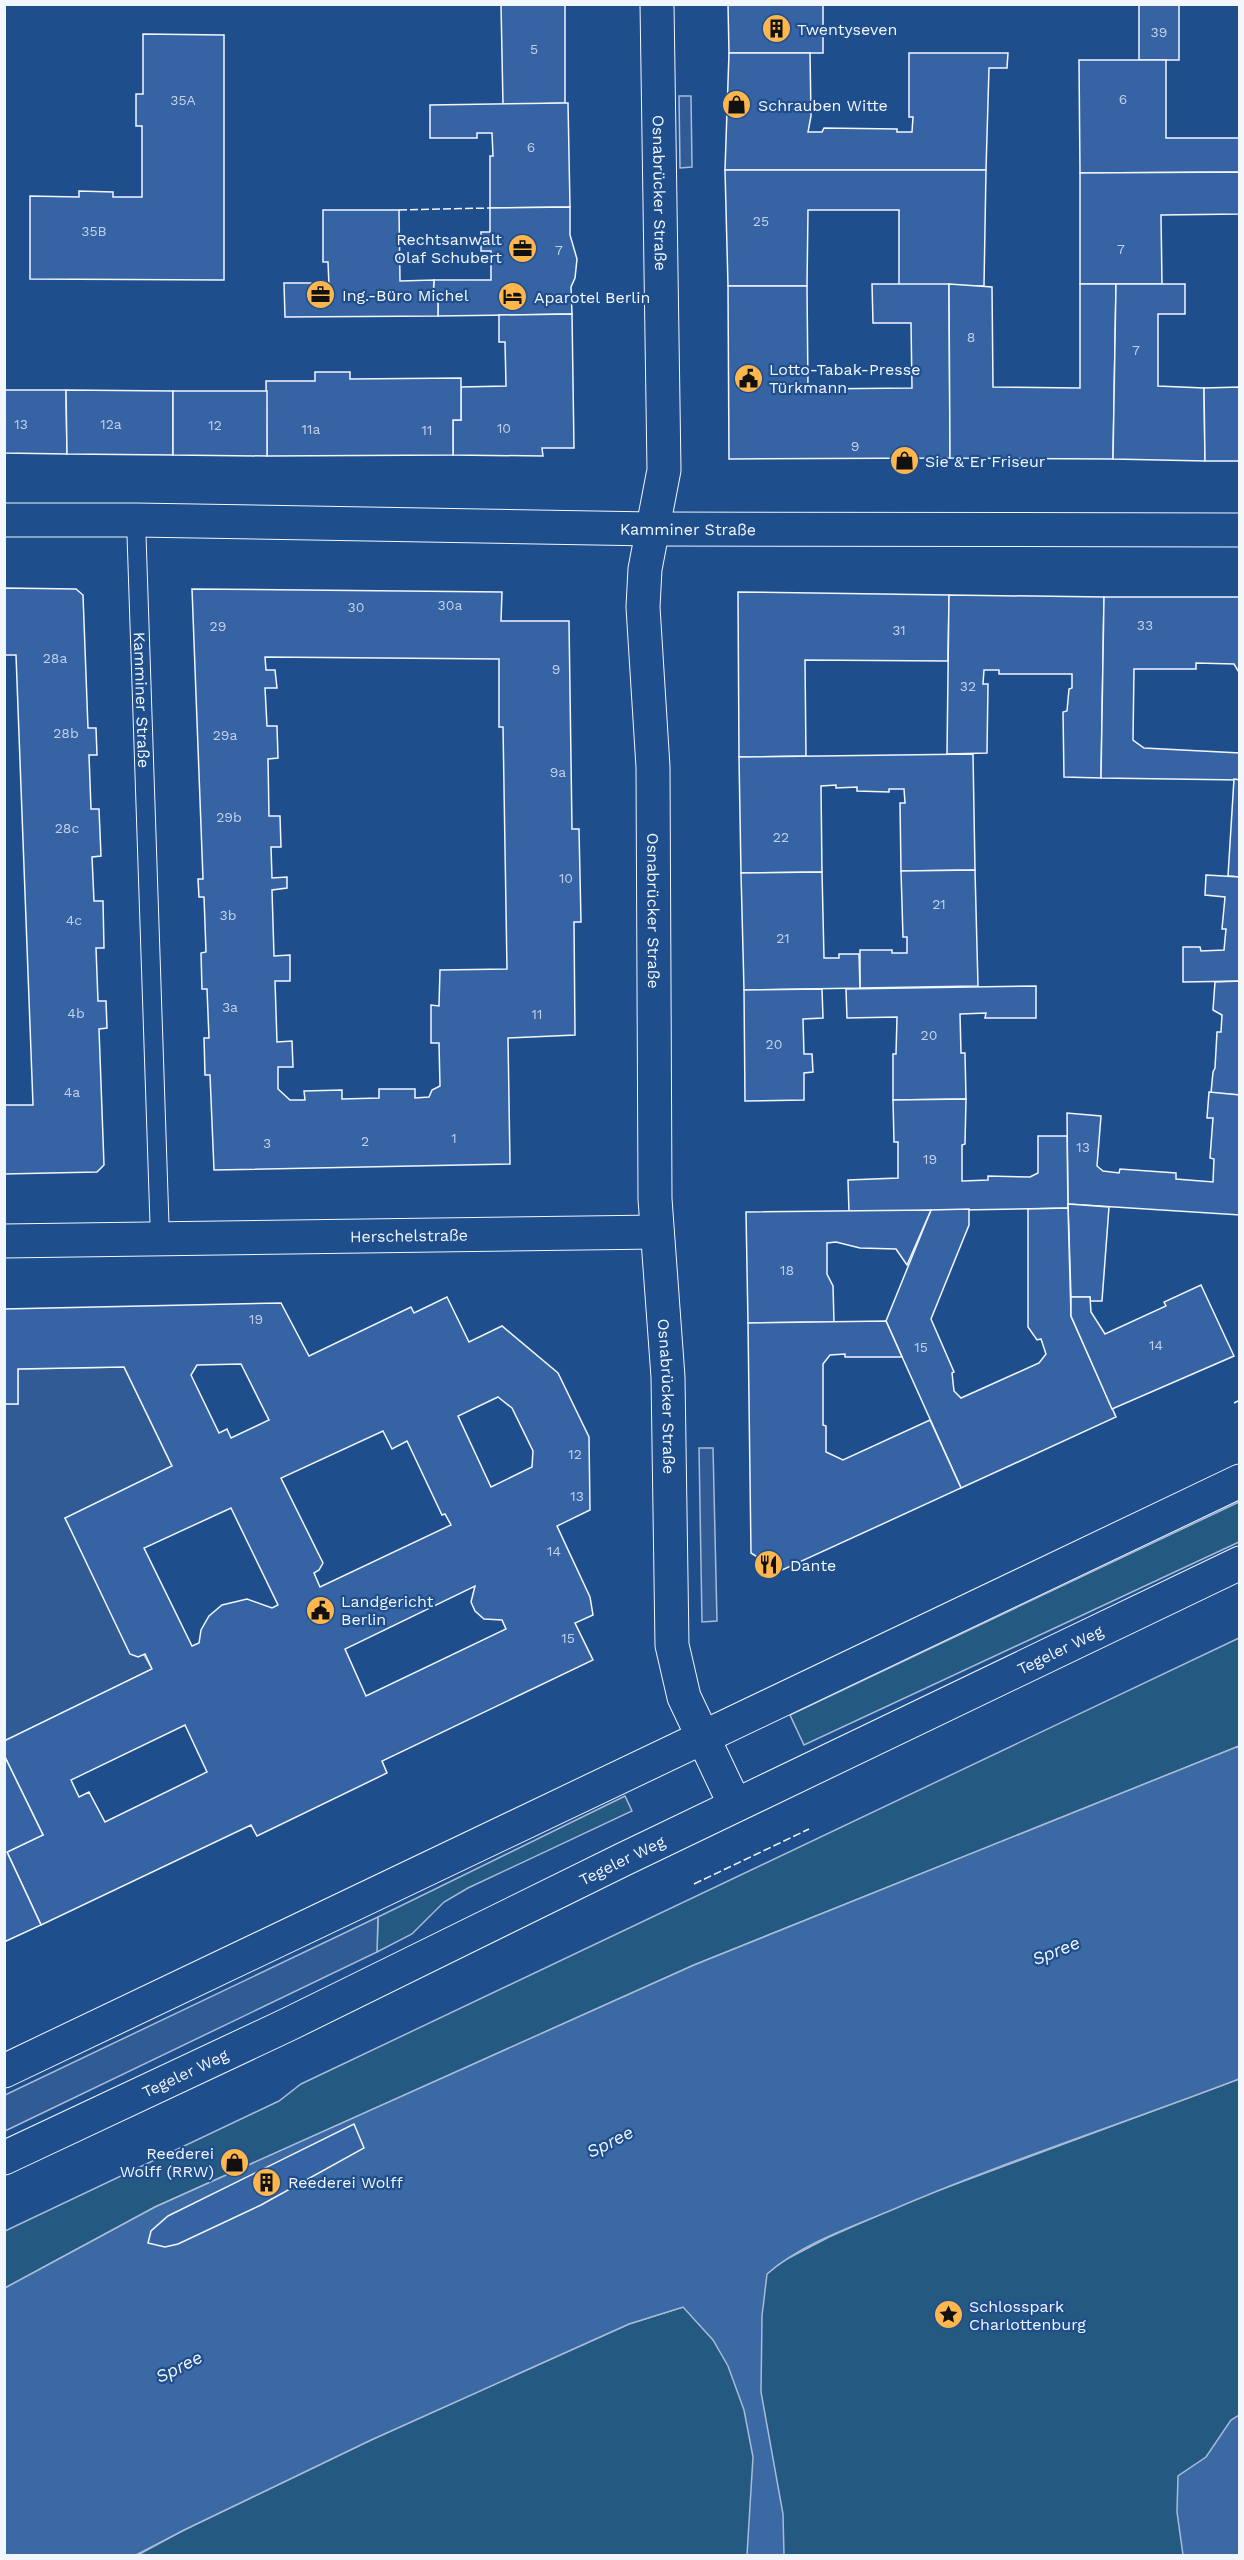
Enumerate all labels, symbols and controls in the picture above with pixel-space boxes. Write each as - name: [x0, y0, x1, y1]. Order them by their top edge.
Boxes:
- building icon: Twentyseven: [760, 13, 792, 45]
- place label: Twentyseven: [797, 20, 897, 39]
- house number: 39: [1151, 24, 1167, 40]
- house number: 5: [530, 41, 538, 57]
- shop icon: Schrauben Witte: [721, 89, 753, 121]
- house number: 6: [1119, 91, 1127, 107]
- house number: 35A: [170, 92, 196, 108]
- place label: Schrauben Witte: [758, 96, 888, 115]
- street label: Osnabrücker Straße: [649, 115, 670, 271]
- house number: 6: [527, 139, 535, 155]
- house number: 25: [753, 213, 769, 229]
- house number: 35B: [81, 223, 107, 239]
- place label: Rechtsanwalt Olaf Schubert: [394, 230, 502, 267]
- office icon: Rechtsanwalt Olaf Schubert: [507, 232, 539, 264]
- house number: 7: [1117, 241, 1125, 257]
- house number: 7: [555, 242, 563, 258]
- office icon: Ing.-Büro Michel: [305, 279, 337, 311]
- hotel icon: Aparotel Berlin: [497, 281, 529, 313]
- place label: Ing.-Büro Michel: [342, 286, 469, 305]
- place label: Aparotel Berlin: [534, 288, 650, 307]
- house number: 8: [967, 329, 975, 345]
- house number: 7: [1132, 342, 1140, 358]
- place label: Lotto-Tabak-Presse Türkmann: [769, 360, 920, 397]
- public building icon: Lotto-Tabak-Presse Türkmann: [732, 362, 764, 394]
- house number: 13: [14, 416, 28, 432]
- house number: 12a: [100, 416, 122, 432]
- house number: 12: [208, 417, 222, 433]
- house number: 10: [497, 420, 511, 436]
- house number: 11a: [302, 421, 320, 437]
- house number: 11: [422, 422, 432, 438]
- house number: 9: [851, 438, 859, 454]
- shop icon: Sie & Er Friseur: [888, 445, 920, 477]
- place label: Sie & Er Friseur: [925, 452, 1046, 471]
- street label: Kamminer Straße: [620, 519, 756, 539]
- house number: 30a: [438, 597, 462, 613]
- house number: 30: [348, 599, 364, 615]
- house number: 33: [1137, 617, 1153, 633]
- house number: 29: [210, 618, 226, 634]
- house number: 31: [892, 622, 906, 638]
- street label: Kamminer Straße: [130, 631, 153, 768]
- house number: 28a: [43, 650, 67, 666]
- house number: 9: [552, 661, 560, 677]
- house number: 32: [960, 678, 976, 694]
- house number: 28b: [53, 725, 79, 741]
- house number: 29a: [213, 727, 237, 743]
- house number: 9a: [550, 764, 566, 780]
- house number: 29b: [216, 809, 242, 825]
- house number: 28c: [55, 820, 79, 836]
- house number: 22: [773, 829, 789, 845]
- street label: Osnabrücker Straße: [643, 833, 663, 989]
- house number: 10: [559, 870, 573, 886]
- house number: 21: [932, 896, 946, 912]
- house number: 3b: [220, 907, 236, 923]
- house number: 4c: [66, 912, 82, 928]
- house number: 21: [776, 930, 790, 946]
- house number: 3a: [222, 999, 238, 1015]
- house number: 4b: [67, 1005, 85, 1021]
- house number: 11: [532, 1006, 542, 1022]
- house number: 20: [921, 1027, 937, 1043]
- house number: 20: [766, 1036, 782, 1052]
- house number: 4a: [64, 1084, 80, 1100]
- house number: 1: [451, 1130, 457, 1146]
- house number: 2: [361, 1133, 369, 1149]
- house number: 3: [263, 1135, 271, 1151]
- house number: 13: [1076, 1139, 1090, 1155]
- house number: 19: [923, 1151, 937, 1167]
- street label: Herschelstraße: [350, 1226, 468, 1246]
- house number: 18: [780, 1262, 794, 1278]
- house number: 19: [249, 1311, 263, 1327]
- street label: Osnabrücker Straße: [654, 1318, 678, 1474]
- house number: 14: [1149, 1337, 1163, 1353]
- house number: 15: [914, 1339, 928, 1355]
- house number: 12: [568, 1446, 582, 1462]
- house number: 13: [570, 1488, 584, 1504]
- house number: 14: [547, 1543, 561, 1559]
- restaurant icon: Dante: [753, 1549, 785, 1581]
- place label: Dante: [790, 1556, 836, 1575]
- place label: Landgericht Berlin: [341, 1592, 434, 1629]
- public building icon: Landgericht Berlin: [304, 1594, 336, 1626]
- street label: Tegeler Weg: [1014, 1621, 1107, 1679]
- house number: 15: [561, 1630, 575, 1646]
- street label: Tegeler Weg: [576, 1832, 669, 1890]
- water label: Spree: [1029, 1931, 1083, 1970]
- street label: Tegeler Weg: [139, 2045, 232, 2102]
- water label: Spree: [583, 2121, 637, 2162]
- place label: Reederei Wolff (RRW): [120, 2144, 214, 2181]
- shop icon: Reederei Wolff (RRW): [219, 2146, 251, 2178]
- building icon: Reederei Wolff: [251, 2166, 283, 2198]
- place label: Reederei Wolff: [288, 2173, 403, 2192]
- place label: Schlosspark Charlottenburg: [969, 2297, 1086, 2334]
- place icon: Schlosspark Charlottenburg: [932, 2299, 964, 2331]
- water label: Spree: [152, 2346, 206, 2387]

